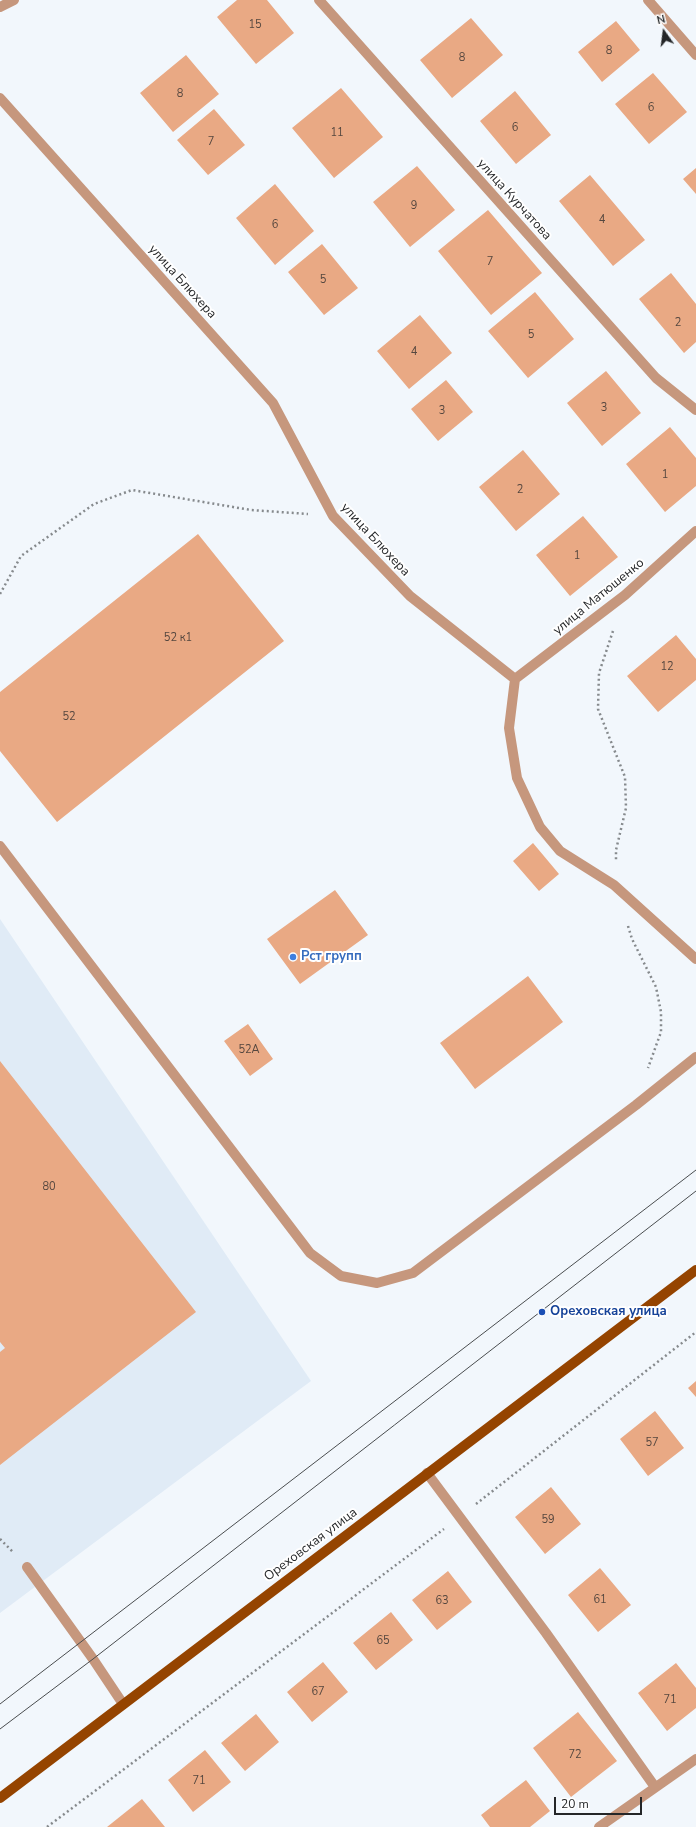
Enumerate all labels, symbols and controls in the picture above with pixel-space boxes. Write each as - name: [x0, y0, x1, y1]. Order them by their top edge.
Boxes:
- north arrow: [644, 12, 684, 52]
- text: N: [655, 12, 667, 28]
- house number: 15: [248, 18, 262, 32]
- house number: 8: [606, 44, 612, 58]
- house number: 8: [459, 51, 465, 65]
- house number: 8: [177, 87, 183, 101]
- house number: 6: [648, 101, 654, 115]
- house number: 6: [512, 121, 518, 135]
- house number: 11: [330, 126, 344, 140]
- house number: 7: [208, 135, 214, 149]
- street label: улица Курчатова: [474, 156, 554, 244]
- house number: 9: [411, 199, 417, 213]
- house number: 4: [599, 213, 605, 227]
- house number: 6: [272, 218, 278, 232]
- street label: улица Блюхера: [145, 242, 219, 322]
- house number: 7: [487, 255, 493, 269]
- house number: 5: [320, 273, 326, 287]
- house number: 2: [675, 316, 681, 330]
- house number: 5: [528, 328, 534, 342]
- house number: 4: [411, 345, 417, 359]
- house number: 3: [601, 401, 607, 415]
- house number: 3: [439, 404, 445, 418]
- house number: 1: [662, 468, 668, 482]
- house number: 2: [517, 483, 523, 497]
- street label: улица Блюхера: [337, 500, 413, 580]
- house number: 1: [574, 549, 580, 563]
- street label: улица Матюшенко: [550, 555, 648, 639]
- house number: 52 к1: [164, 631, 192, 645]
- house number: 12: [660, 660, 674, 674]
- house number: 52: [62, 710, 76, 724]
- place label: Рст групп: [301, 949, 362, 965]
- marker: Рст групп: [288, 952, 298, 962]
- house number: 52А: [238, 1043, 260, 1057]
- house number: 80: [42, 1180, 56, 1194]
- place label: Ореховская улица: [550, 1304, 667, 1320]
- marker: Ореховская улица: [537, 1307, 547, 1317]
- house number: 57: [645, 1436, 659, 1450]
- street label: Ореховская улица: [261, 1505, 361, 1585]
- house number: 59: [541, 1513, 555, 1527]
- house number: 61: [593, 1593, 607, 1607]
- house number: 63: [435, 1594, 449, 1608]
- house number: 65: [376, 1634, 390, 1648]
- house number: 67: [311, 1685, 325, 1699]
- house number: 71: [663, 1693, 677, 1707]
- house number: 72: [568, 1748, 582, 1762]
- house number: 71: [192, 1774, 206, 1788]
- scale bar: [556, 1789, 644, 1815]
- text: 20 m: [561, 1796, 589, 1812]

